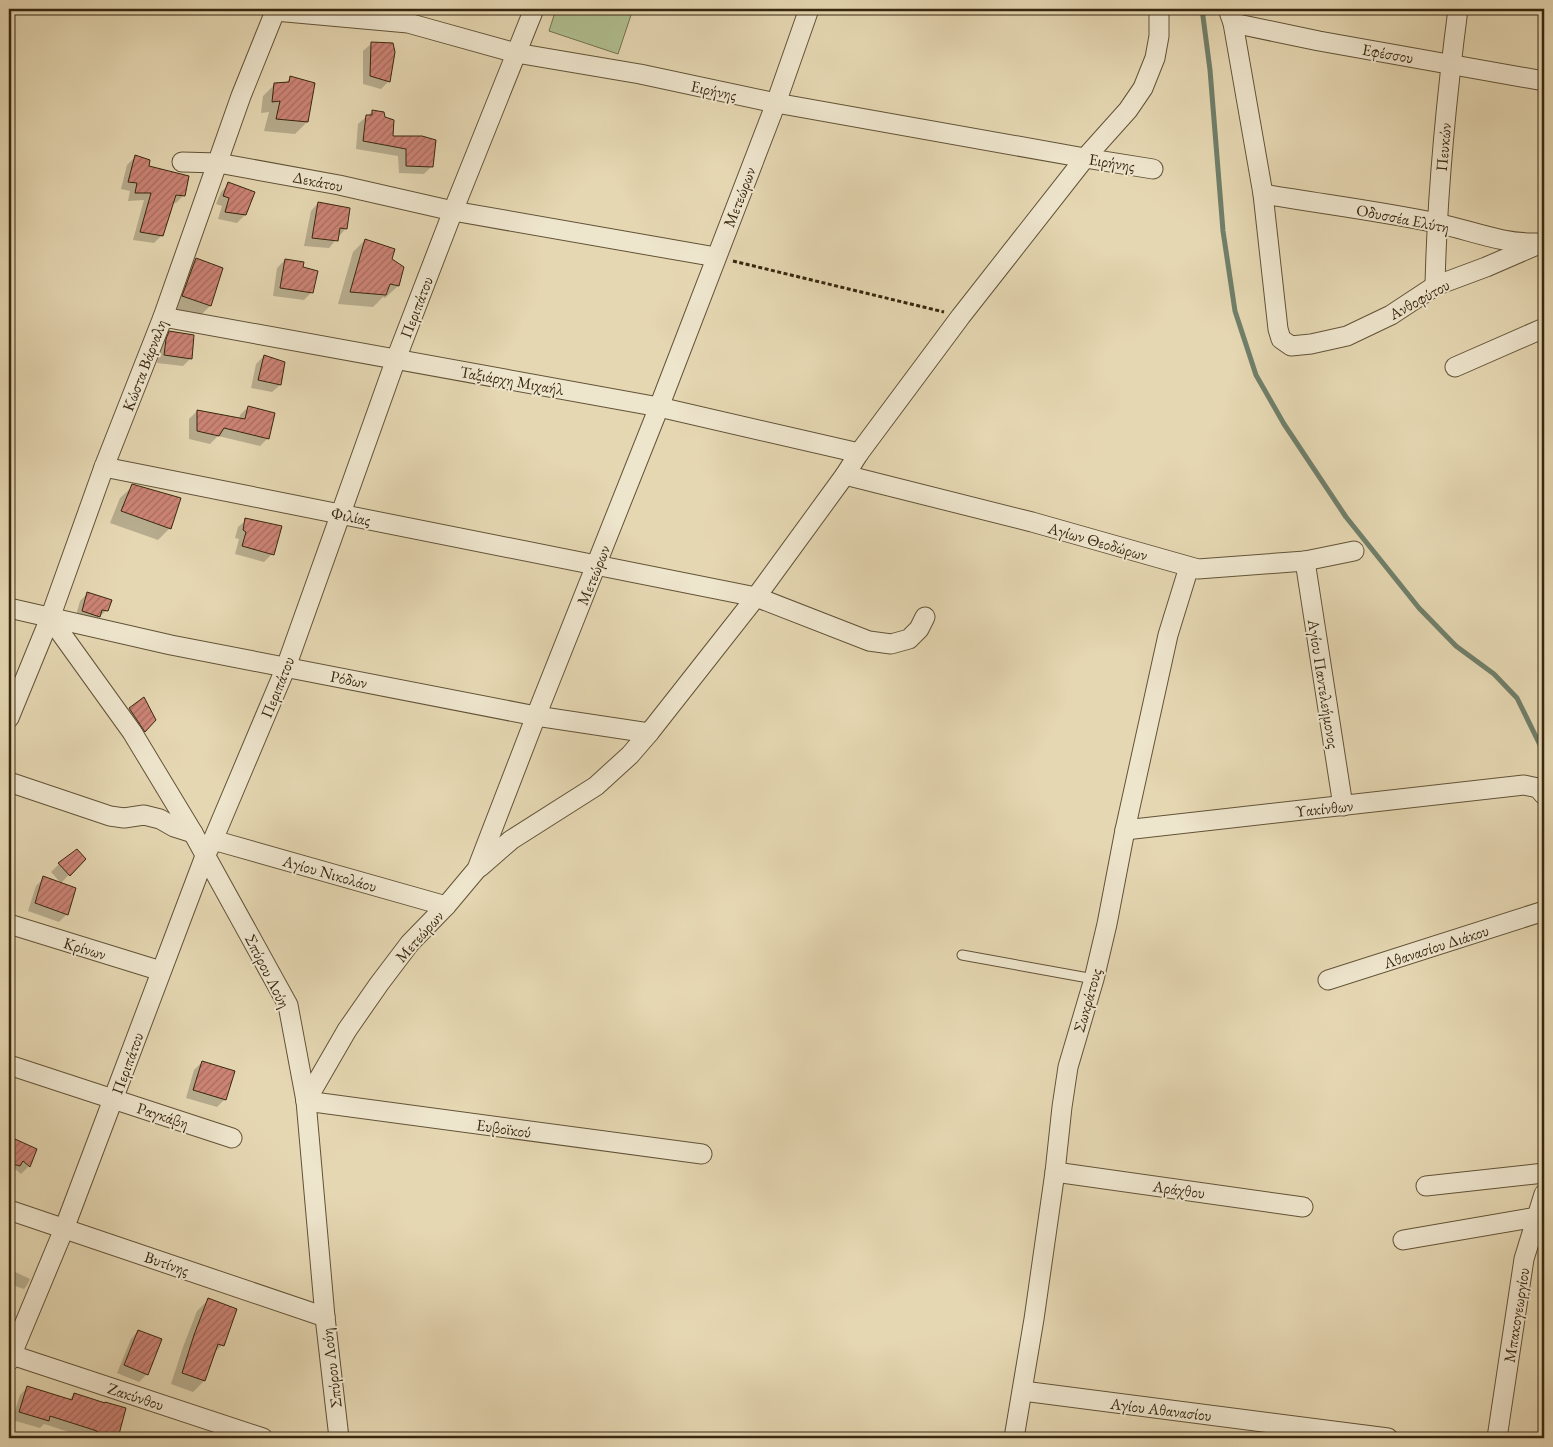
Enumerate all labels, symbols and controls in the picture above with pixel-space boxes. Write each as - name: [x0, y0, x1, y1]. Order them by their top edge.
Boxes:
- street label: Εφέσσου: [1361, 39, 1415, 68]
- street label: Ειρήνης: [689, 75, 739, 106]
- street label: Πευκών: [1431, 122, 1456, 172]
- street label: Ειρήνης: [1087, 148, 1137, 177]
- street label: Μετεώρων: [718, 164, 761, 230]
- street label: Δεκάτου: [291, 166, 345, 197]
- street label: Οδυσσέα Ελύτη: [1355, 199, 1451, 238]
- street label: Περιπάτου: [395, 273, 438, 341]
- street label: Ανθοφύτου: [1384, 274, 1453, 325]
- street label: Κώστα Βάρναλη: [117, 316, 172, 414]
- street label: Ταξιάρχη Μιχαήλ: [458, 361, 566, 400]
- street label: Φιλίας: [329, 502, 373, 531]
- street label: Αγίων Θεοδώρων: [1045, 517, 1150, 566]
- street label: Μετεώρων: [572, 542, 615, 608]
- street label: Αγίου Παντελεήμονος: [1303, 617, 1344, 751]
- street label: Περιπάτου: [256, 653, 299, 721]
- street label: Ρόδων: [329, 666, 369, 693]
- street label: Υακίνθων: [1294, 795, 1354, 822]
- street label: Αγίου Νικολάου: [279, 850, 379, 897]
- street label: Μετεώρων: [391, 906, 448, 967]
- street label: Αθανασίου Διάκου: [1380, 920, 1492, 974]
- street label: Σπύρου Λούη: [240, 931, 295, 1012]
- street label: Κρίνων: [61, 932, 109, 965]
- street label: Σωκράτους: [1068, 965, 1107, 1035]
- street label: Περιπάτου: [107, 1029, 148, 1097]
- street label: Ραγκάβη: [134, 1097, 191, 1134]
- street label: Ευβοϊκού: [475, 1114, 533, 1143]
- street label: Αράχθου: [1151, 1175, 1206, 1204]
- street label: Βυτίνης: [142, 1246, 192, 1281]
- street label: Μπακογεωργίου: [1499, 1266, 1534, 1364]
- street label: Σπύρου Λούη: [316, 1327, 347, 1409]
- street label: Ζακύνθου: [105, 1378, 167, 1415]
- street label: Αγίου Αθανασίου: [1108, 1393, 1213, 1426]

